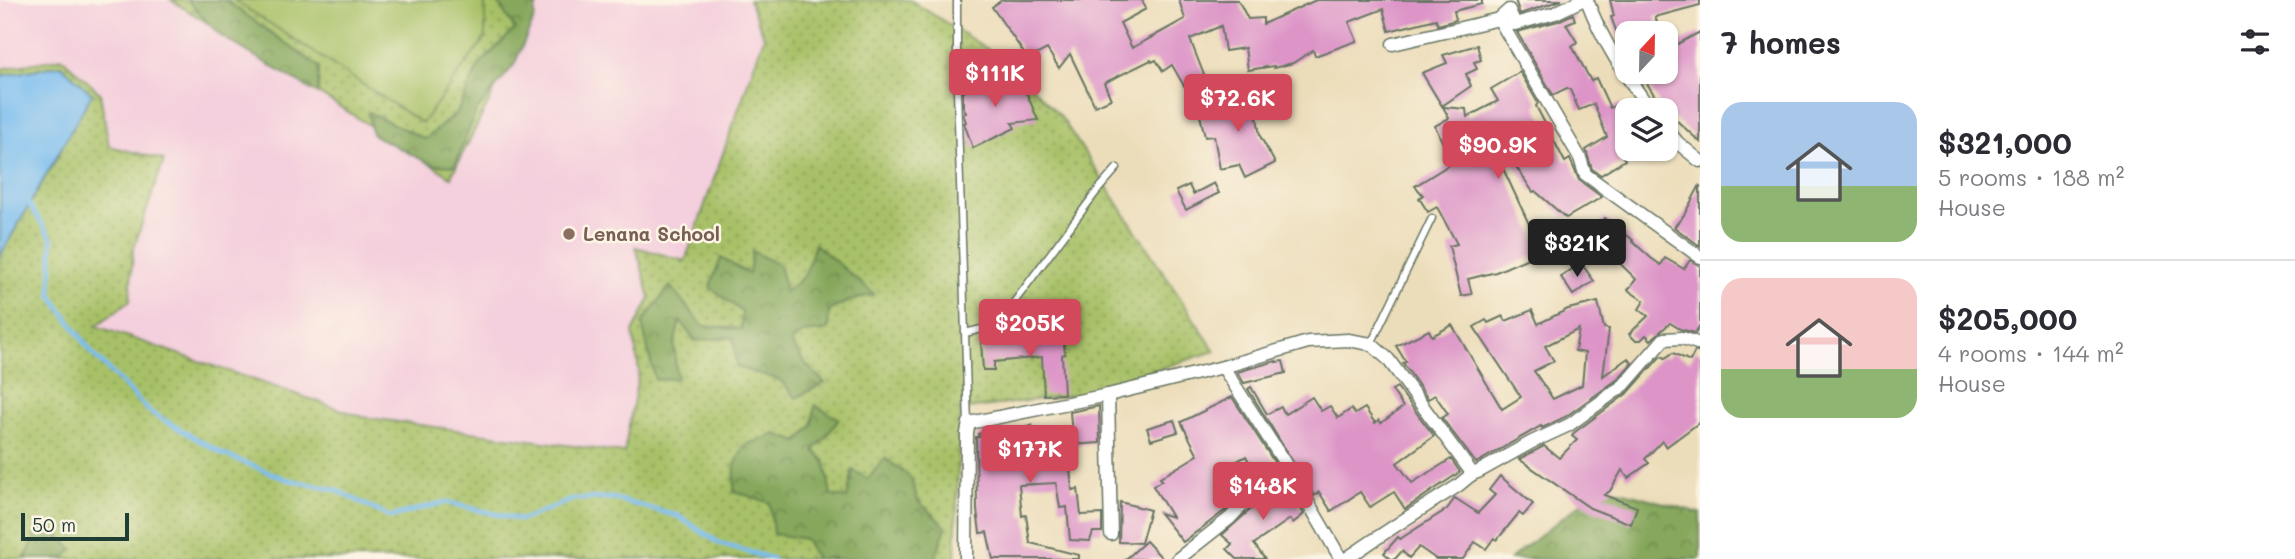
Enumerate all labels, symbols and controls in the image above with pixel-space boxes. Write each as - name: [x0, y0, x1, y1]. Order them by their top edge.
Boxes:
- north arrow: [1615, 21, 1678, 84]
- map controls: [1615, 21, 1678, 161]
- text: 7 homes: [1721, 22, 1841, 62]
- icon: filters: [2236, 23, 2274, 61]
- pin: $111K: [946, 50, 1044, 109]
- text: $111K: [965, 57, 1025, 87]
- pin: $72.6K: [1181, 74, 1295, 134]
- text: $72.6K: [1200, 82, 1276, 112]
- button: layers: [1615, 98, 1678, 161]
- pin: $90.9K: [1441, 122, 1555, 181]
- text: $321,000: [1938, 122, 2072, 162]
- text: $90.9K: [1459, 129, 1537, 159]
- icon: home: [1777, 130, 1861, 214]
- text: 5 rooms · 188 m²: [1938, 162, 2124, 192]
- text: House: [1938, 192, 2006, 222]
- pin: $321K: [1528, 219, 1626, 279]
- place label: Lenana School: [583, 221, 720, 246]
- marker: Lenana School: [561, 226, 577, 242]
- text: $321K: [1544, 227, 1610, 257]
- text: $205,000: [1938, 298, 2077, 338]
- pin: $205K: [981, 300, 1079, 359]
- icon: home: [1777, 306, 1861, 390]
- text: $205K: [995, 307, 1065, 337]
- text: 4 rooms · 144 m²: [1938, 338, 2124, 368]
- text: House: [1938, 368, 2006, 398]
- pin: $177K: [981, 426, 1079, 485]
- text: $177K: [997, 433, 1063, 463]
- pin: $148K: [1214, 462, 1312, 522]
- text: $148K: [1229, 470, 1297, 500]
- scale bar: [21, 510, 130, 542]
- text: 50 m: [32, 512, 76, 537]

